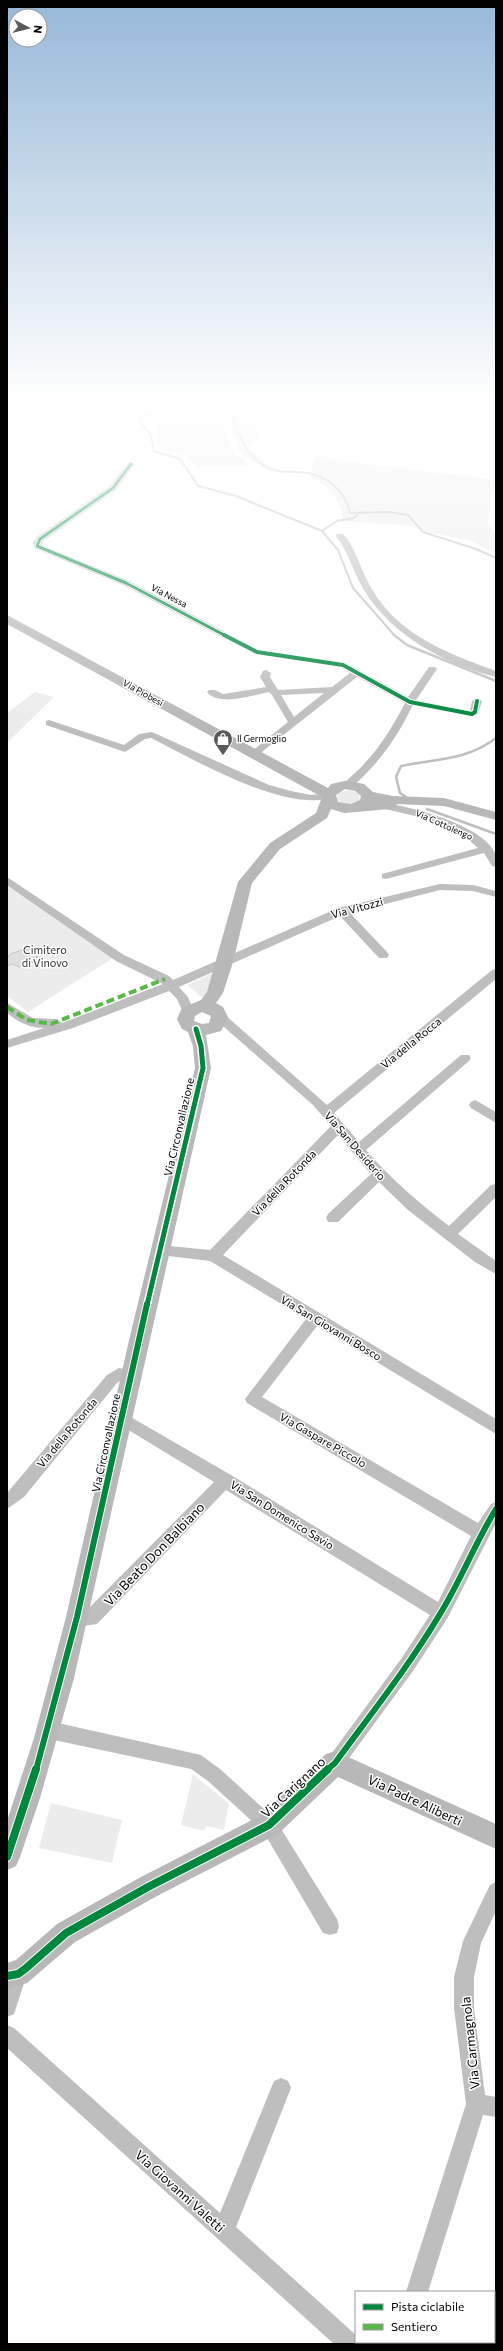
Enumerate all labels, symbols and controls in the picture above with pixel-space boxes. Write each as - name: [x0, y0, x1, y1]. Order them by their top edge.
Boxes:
- north arrow: [8, 8, 48, 48]
- text: N: [31, 24, 45, 34]
- street label: Via Nessa: [149, 581, 189, 610]
- street label: Via Piobesi: [121, 677, 165, 708]
- shop icon: Il Germoglio: [212, 728, 234, 756]
- place label: Il Germoglio: [237, 733, 287, 744]
- street label: Via Cottolengo: [414, 807, 475, 842]
- street label: Via Vitozzi: [329, 894, 384, 921]
- park label: Cimitero di Vinovo: [22, 943, 69, 969]
- street label: Via della Rocca: [378, 1014, 444, 1071]
- street label: Via Circonvallazione: [161, 1076, 196, 1177]
- street label: Via San Desiderio: [322, 1109, 389, 1183]
- street label: Via della Rotonda: [249, 1147, 318, 1218]
- street label: Via San Giovanni Bosco: [278, 1292, 384, 1363]
- street label: Via Circonvallazione: [89, 1392, 122, 1493]
- street label: Via della Rotonda: [34, 1395, 99, 1470]
- street label: Via Gaspare Piccolo: [278, 1409, 369, 1470]
- street label: Via San Domenico Savio: [228, 1477, 337, 1552]
- street label: Via Beato Don Balbiano: [100, 1499, 208, 1609]
- street label: Via Carignano: [257, 1753, 329, 1821]
- street label: Via Padre Aliberti: [365, 1771, 465, 1829]
- street label: Via Carmagnola: [457, 1996, 483, 2090]
- street label: Via Giovanni Valetti: [132, 2147, 228, 2235]
- legend: [355, 2291, 495, 2343]
- text: Pista ciclabile: [391, 2299, 464, 2313]
- text: Sentiero: [391, 2319, 437, 2333]

